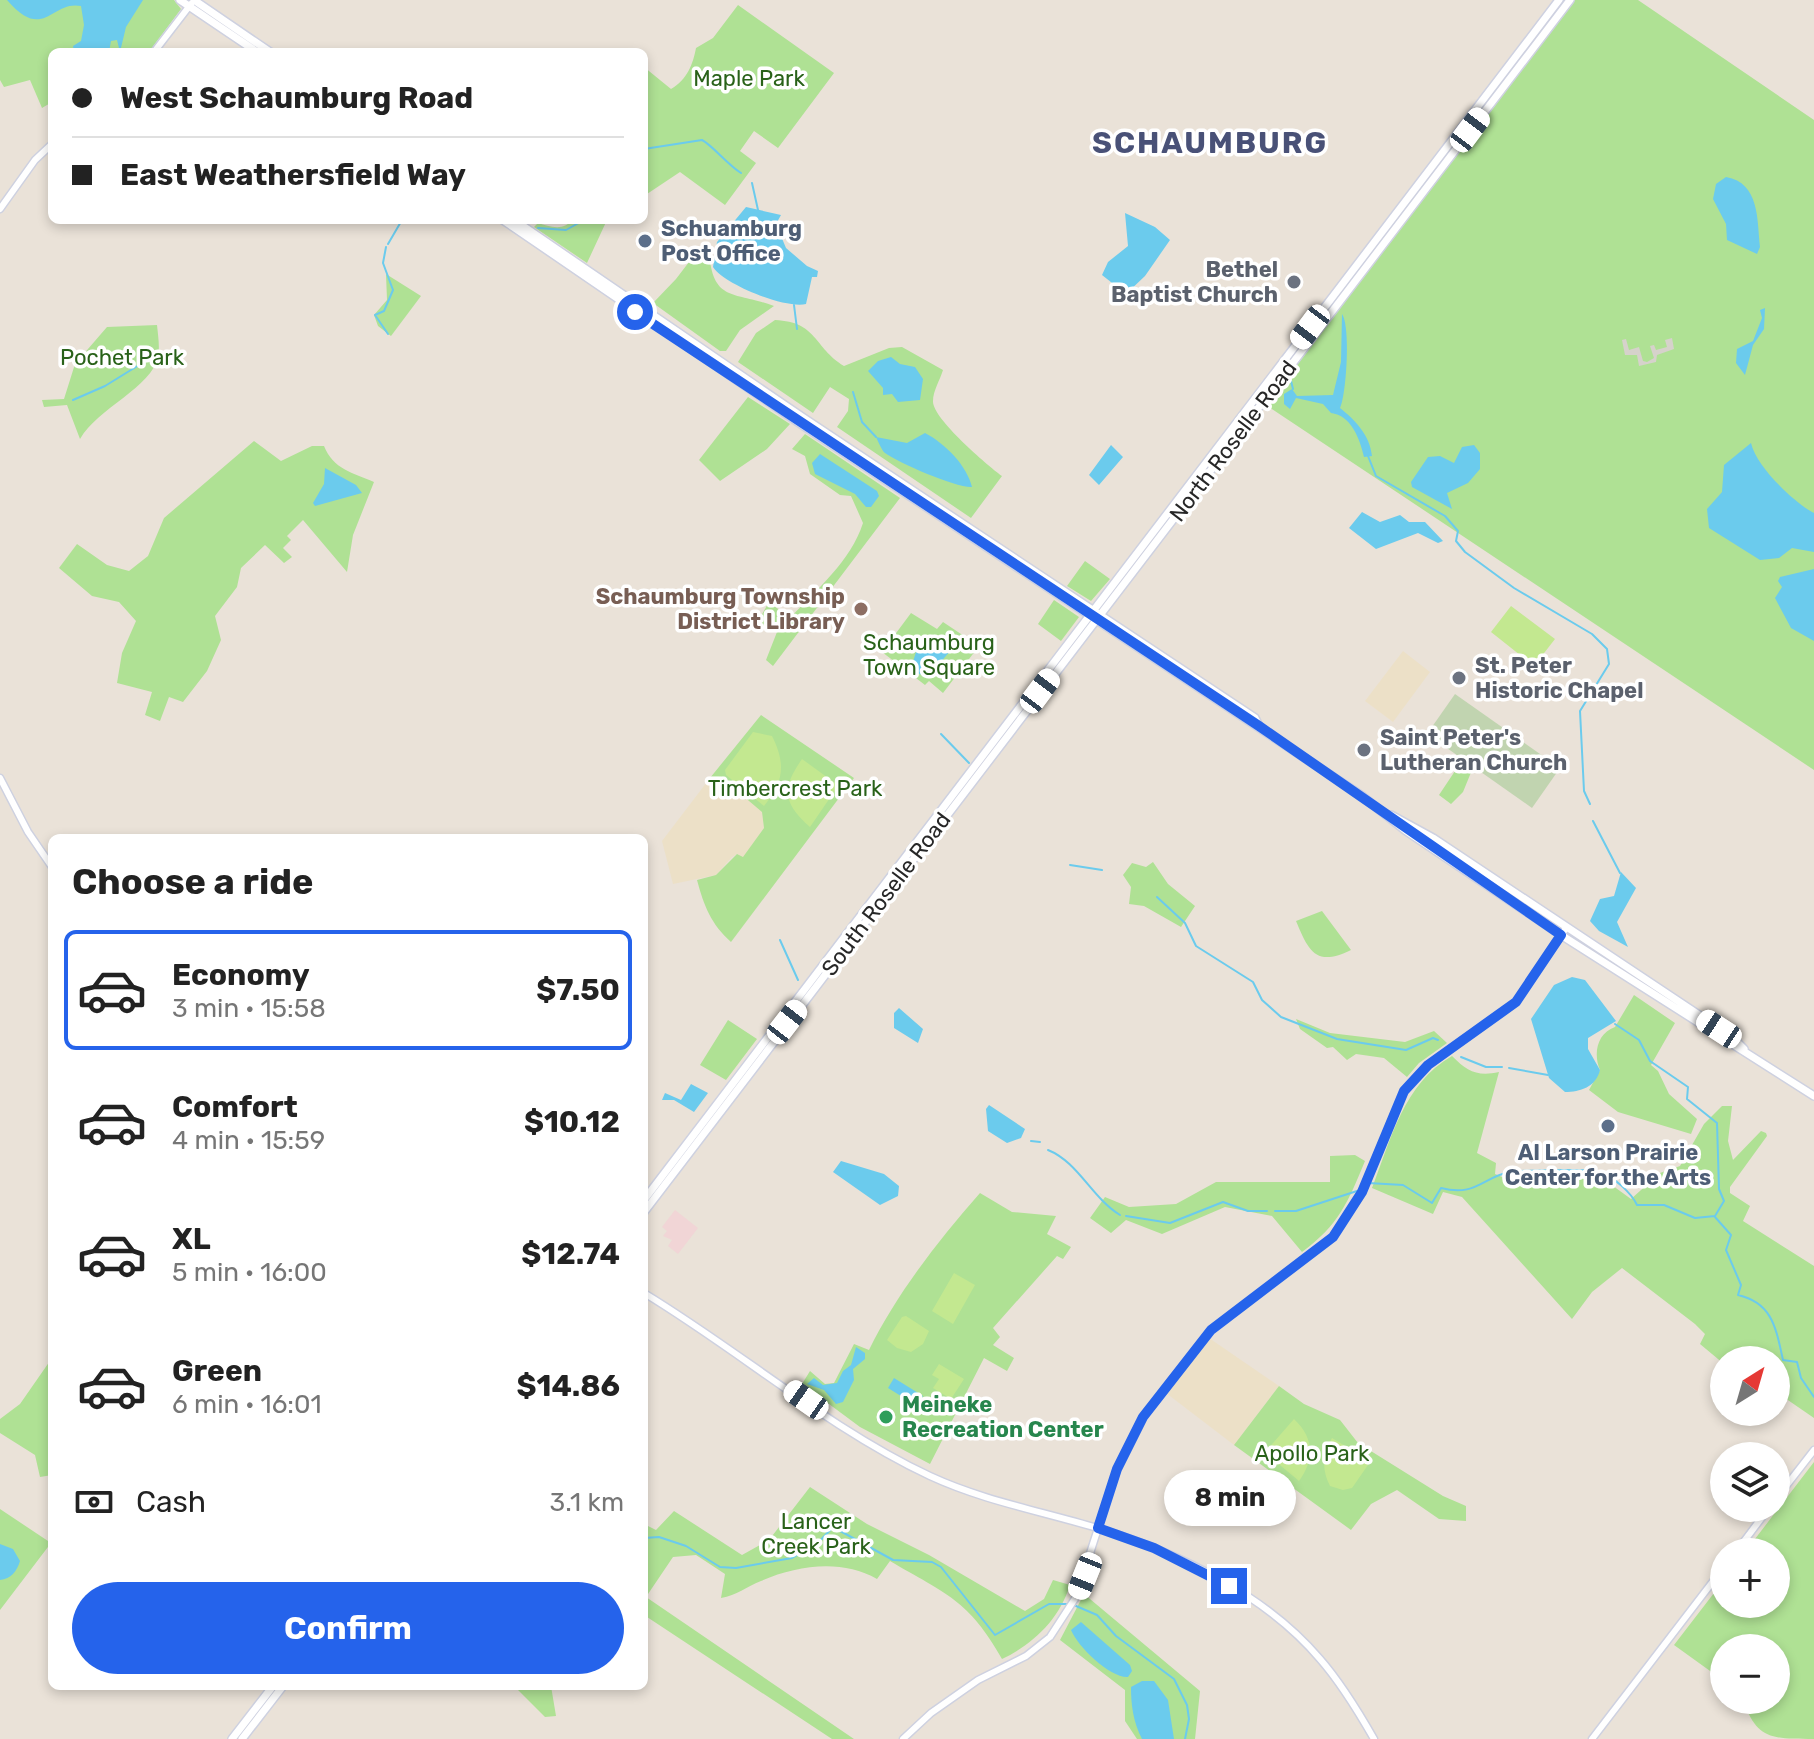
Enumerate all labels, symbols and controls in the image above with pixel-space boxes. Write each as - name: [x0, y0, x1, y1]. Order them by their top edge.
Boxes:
- park label: Maple Park: [693, 65, 805, 92]
- text: West Schaumburg Road: [120, 80, 473, 116]
- car: [1446, 104, 1494, 156]
- district label: SCHAUMBURG: [1092, 125, 1328, 161]
- text: East Weathersfield Way: [120, 157, 466, 193]
- place label: Schuamburg Post Office: [661, 215, 802, 267]
- marker: Schuamburg Post Office: [636, 232, 654, 250]
- place label: Bethel Baptist Church: [1111, 256, 1278, 308]
- marker: Bethel Baptist Church: [1285, 273, 1303, 291]
- route start: [617, 294, 653, 330]
- car: [1286, 301, 1334, 353]
- park label: Pochet Park: [60, 344, 185, 371]
- street label: North Roselle Road: [1164, 355, 1302, 527]
- place label: Schaumburg Township District Library: [596, 583, 845, 635]
- marker: Schaumburg Township District Library: [852, 600, 870, 618]
- park label: Schaumburg Town Square: [863, 629, 995, 681]
- place label: St. Peter Historic Chapel: [1475, 652, 1643, 704]
- car: [1016, 665, 1064, 717]
- marker: St. Peter Historic Chapel: [1450, 669, 1468, 687]
- place label: Saint Peter's Lutheran Church: [1380, 724, 1567, 776]
- marker: Saint Peter's Lutheran Church: [1355, 741, 1373, 759]
- park label: Timbercrest Park: [708, 775, 883, 802]
- street label: South Roselle Road: [816, 807, 956, 981]
- text: Choose a ride: [72, 860, 313, 903]
- icon: car: [76, 954, 148, 1026]
- text: Economy: [172, 957, 310, 993]
- text: $7.50: [536, 972, 620, 1008]
- text: 3 min · 15:58: [172, 993, 326, 1024]
- car: [763, 996, 811, 1048]
- car: [1692, 1006, 1746, 1052]
- icon: car: [76, 1086, 148, 1158]
- text: Comfort: [172, 1089, 298, 1125]
- text: $10.12: [524, 1104, 620, 1140]
- marker: Al Larson Prairie Center for the Arts: [1599, 1117, 1617, 1135]
- text: 4 min · 15:59: [172, 1125, 325, 1156]
- place label: Al Larson Prairie Center for the Arts: [1505, 1139, 1711, 1191]
- icon: car: [76, 1218, 148, 1290]
- text: XL: [172, 1221, 211, 1257]
- text: $12.74: [521, 1236, 620, 1272]
- text: 5 min · 16:00: [172, 1257, 327, 1288]
- north arrow: [1710, 1346, 1790, 1426]
- map controls: [1710, 1346, 1790, 1714]
- icon: car: [76, 1350, 148, 1422]
- text: Green: [172, 1353, 262, 1389]
- text: $14.86: [517, 1368, 620, 1404]
- car: [779, 1376, 833, 1424]
- text: 6 min · 16:01: [172, 1389, 322, 1420]
- place label: Meineke Recreation Center: [902, 1391, 1104, 1443]
- marker: Meineke Recreation Center: [877, 1408, 895, 1426]
- park label: Apollo Park: [1255, 1440, 1370, 1467]
- button: layers: [1710, 1442, 1790, 1522]
- callout: 8 min: [1163, 1470, 1295, 1526]
- icon: cash: [72, 1480, 116, 1524]
- text: 8 min: [1194, 1482, 1266, 1513]
- text: Cash: [136, 1484, 206, 1520]
- text: 3.1 km: [550, 1487, 624, 1518]
- park label: Lancer Creek Park: [761, 1508, 872, 1560]
- button: +: [1710, 1538, 1790, 1618]
- car: [1065, 1549, 1105, 1603]
- route end: [1211, 1568, 1247, 1604]
- button: Confirm: [72, 1582, 624, 1674]
- button: −: [1710, 1634, 1790, 1714]

